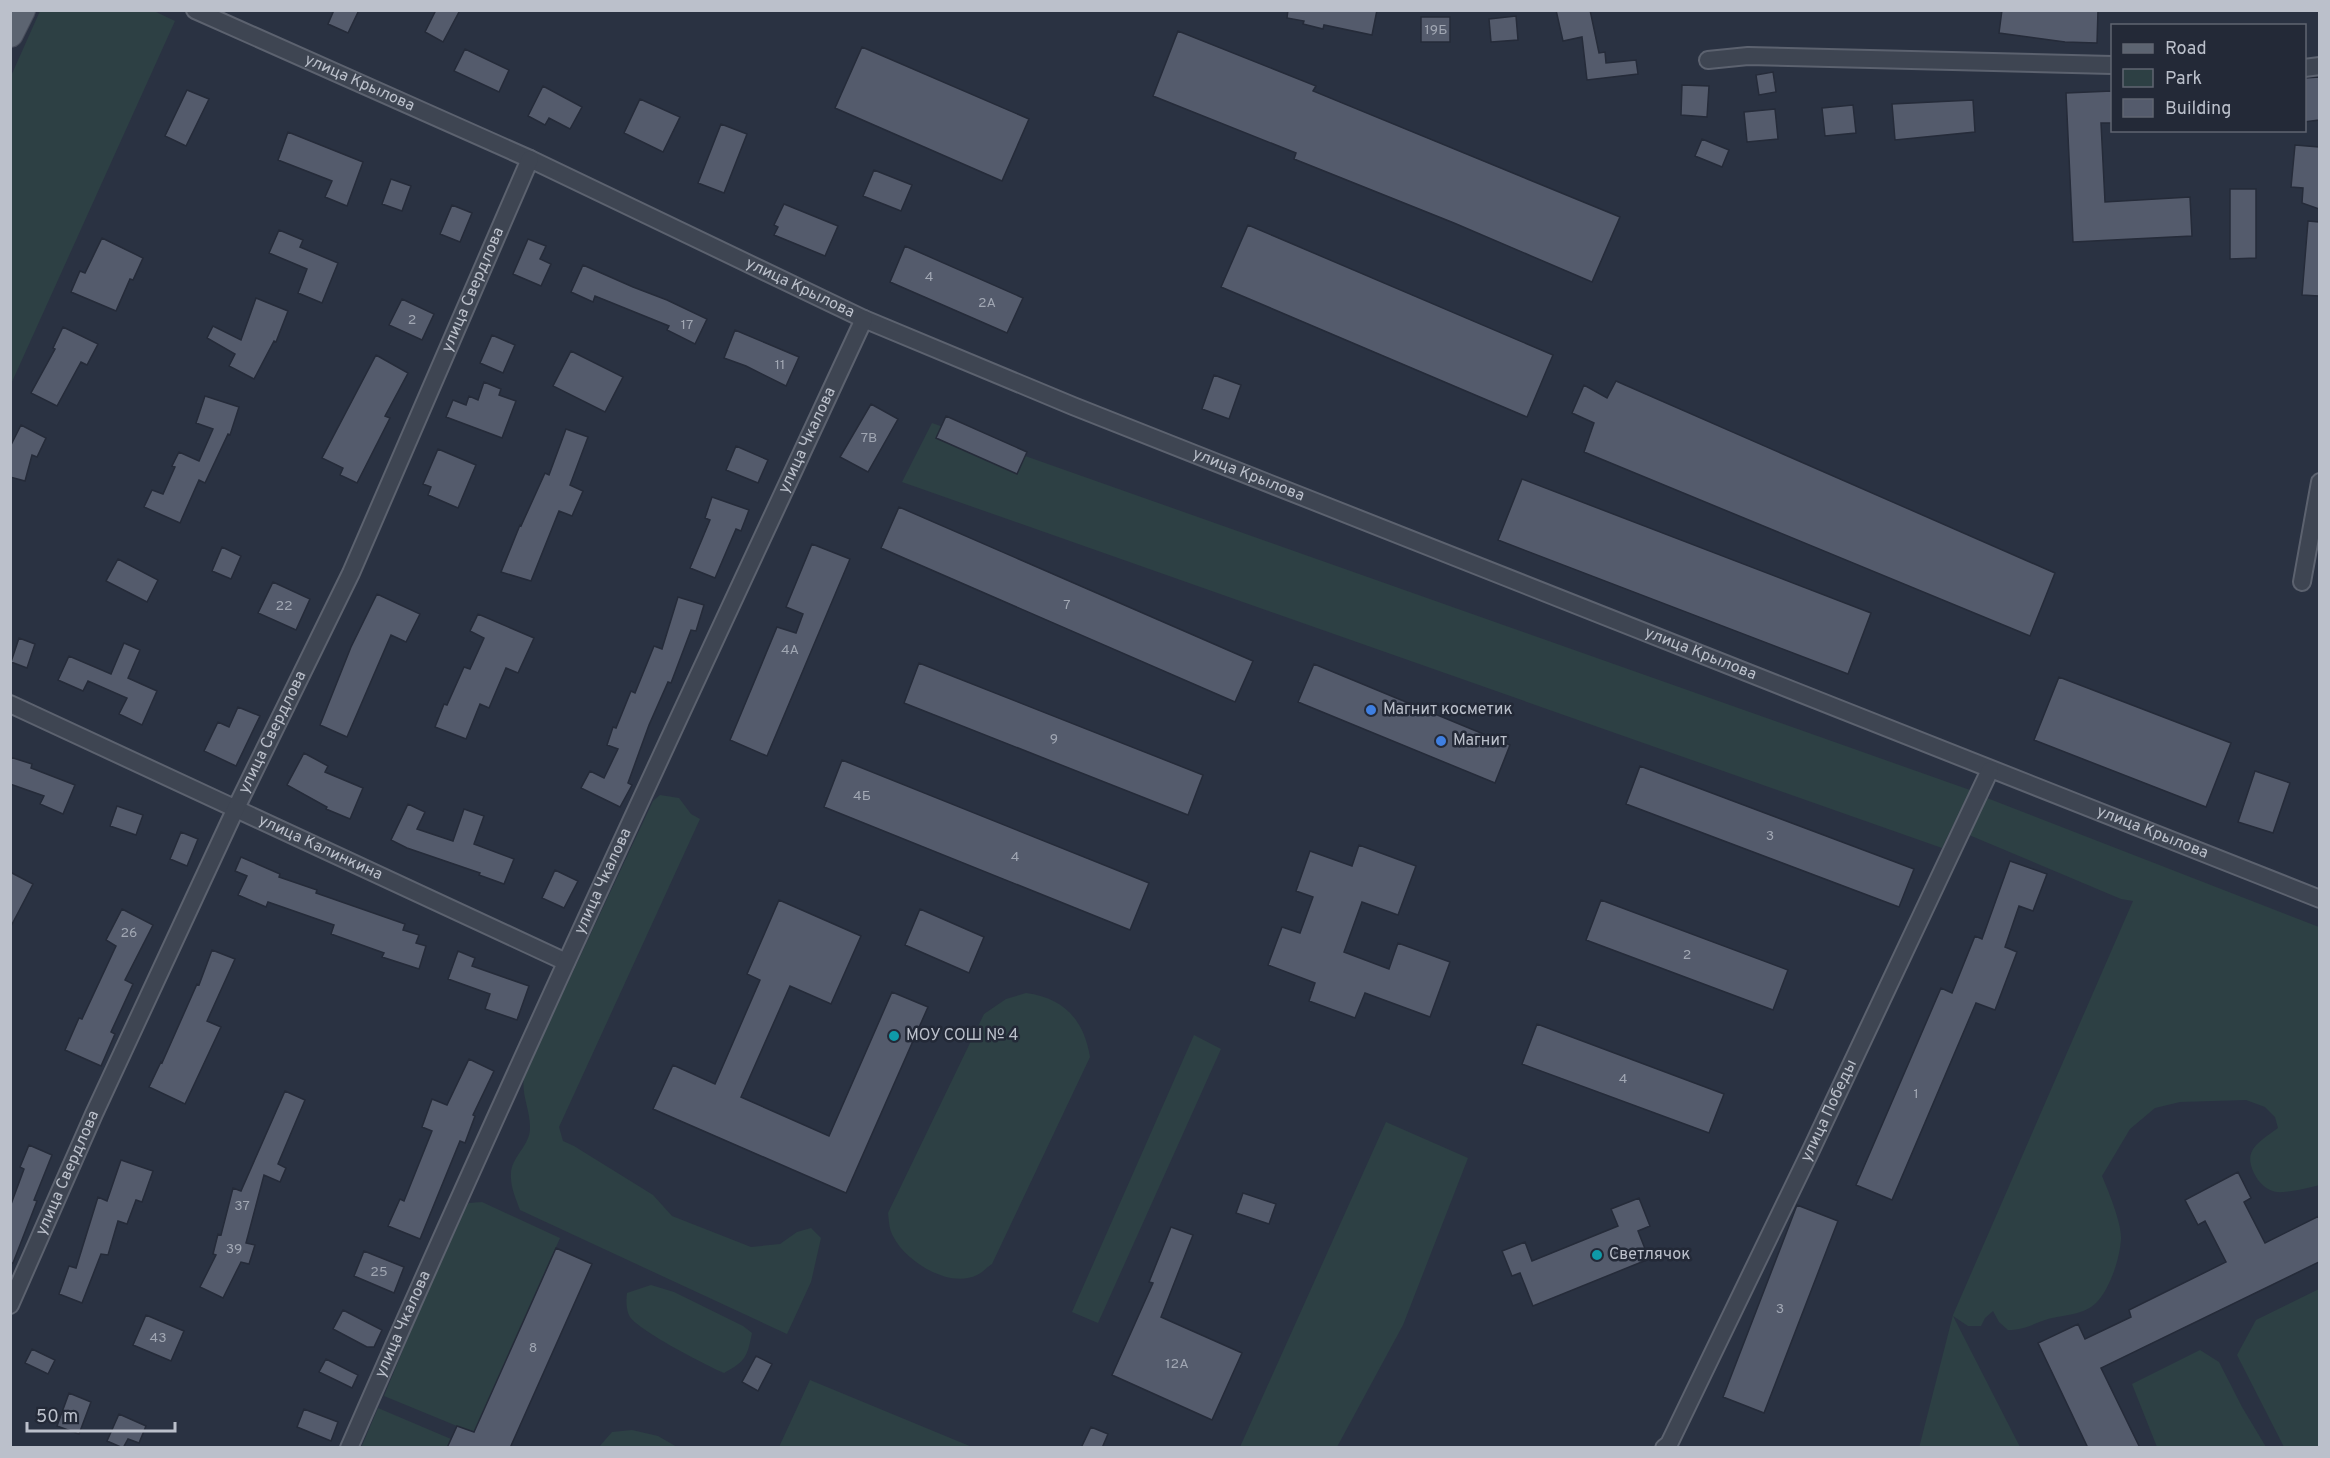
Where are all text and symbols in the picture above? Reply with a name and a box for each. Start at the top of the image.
house number: 19Б [1425,22,1447,39]
legend [2111,24,2306,132]
text: Road [2165,38,2207,61]
street label: улица Крылова [301,50,418,116]
text: Park [2165,68,2202,91]
text: Building [2165,98,2231,121]
street label: улица Свердлова [438,224,509,356]
street label: улица Крылова [742,254,858,323]
house number: 4 [925,269,933,286]
house number: 2А [978,295,996,312]
house number: 2 [408,312,416,329]
house number: 17 [681,317,693,334]
house number: 11 [775,357,785,374]
street label: улица Чкалова [774,384,841,497]
house number: 7В [861,430,877,447]
street label: улица Крылова [1190,444,1307,506]
house number: 7 [1063,597,1071,614]
house number: 22 [275,598,293,615]
street label: улица Крылова [1642,623,1759,685]
house number: 4А [781,642,799,659]
street label: улица Свердлова [234,668,311,797]
place label: Магнит косметик [1383,700,1513,720]
marker: Магнит косметик [1364,703,1378,717]
house number: 9 [1050,731,1058,748]
place label: Магнит [1453,731,1507,751]
marker: Магнит [1434,734,1448,748]
house number: 4Б [853,788,871,805]
street label: улица Крылова [2094,802,2211,864]
street label: улица Калинкина [255,811,385,885]
street label: улица Чкалова [570,825,636,938]
house number: 3 [1766,828,1774,845]
house number: 4 [1011,849,1019,866]
house number: 26 [121,925,137,942]
house number: 2 [1683,947,1691,964]
place label: МОУ СОШ № 4 [906,1026,1018,1046]
marker: МОУ СОШ № 4 [887,1029,901,1043]
street label: улица Победы [1797,1057,1862,1165]
house number: 4 [1619,1071,1627,1088]
house number: 1 [1913,1086,1919,1103]
street label: улица Свердлова [32,1108,104,1239]
house number: 37 [234,1198,250,1215]
house number: 39 [226,1241,242,1258]
place label: Светлячок [1609,1245,1690,1265]
marker: Светлячок [1590,1248,1604,1262]
house number: 25 [370,1264,388,1281]
street label: улица Чкалова [371,1268,436,1381]
house number: 3 [1776,1301,1784,1318]
house number: 43 [149,1330,167,1347]
house number: 8 [529,1340,537,1357]
house number: 12А [1165,1356,1189,1373]
scale bar [27,1395,176,1433]
text: 50 m [36,1406,78,1429]

